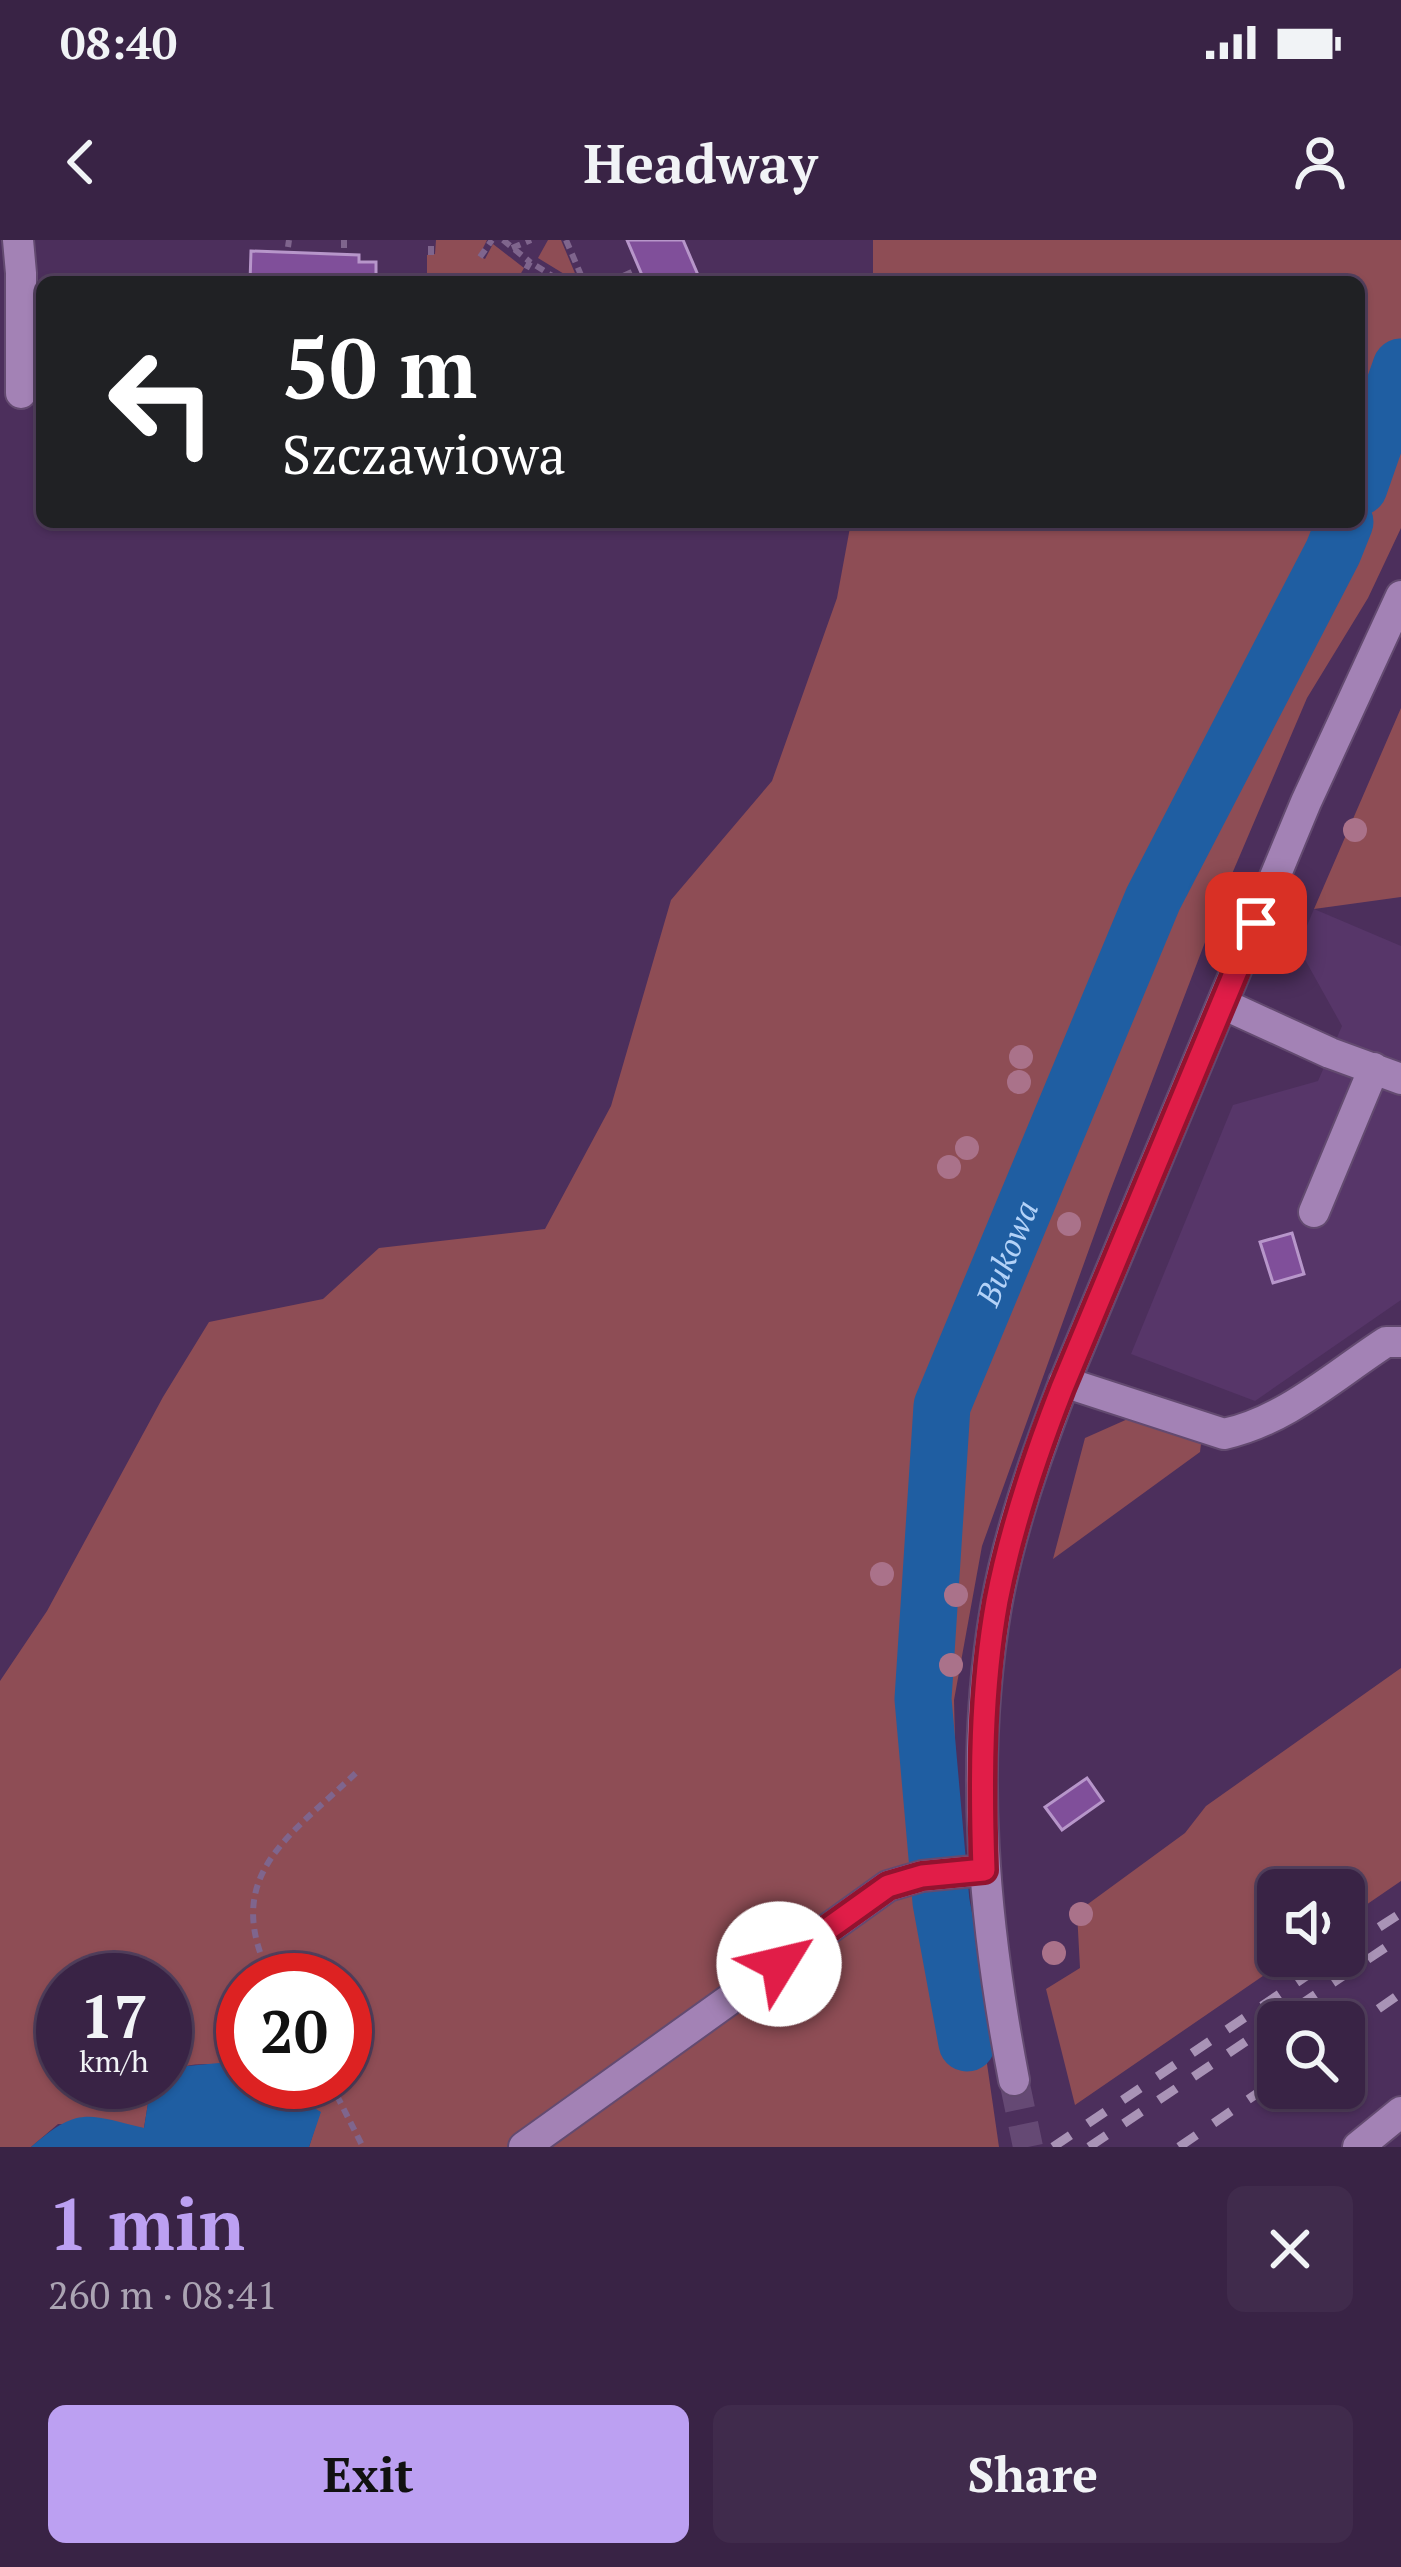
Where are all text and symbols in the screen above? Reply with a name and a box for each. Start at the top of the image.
text: 08:40 [60,12,177,72]
text: Headway [584,127,817,198]
icon: back [48,129,114,195]
icon: person [1287,129,1353,195]
text: 50 m [282,311,477,422]
icon: left [84,324,240,480]
text: Szczawiowa [282,418,566,489]
pin [1205,872,1307,974]
icon: arrive [1223,890,1289,956]
water label: Bukowa [964,1193,1047,1313]
map controls [1257,1869,1365,2109]
button: sound [1257,1869,1365,1977]
position arrow [716,1901,842,2027]
speed limit sign: 20 [216,1953,372,2109]
text: 17 [80,1976,148,2055]
button: search [1257,2001,1365,2109]
text: km/h [79,2041,149,2081]
text: 1 min [48,2175,245,2271]
button: close [1227,2186,1353,2312]
text: 260 m · 08:41 [48,2268,278,2320]
button: Exit [48,2405,689,2543]
button: Share [713,2405,1353,2543]

